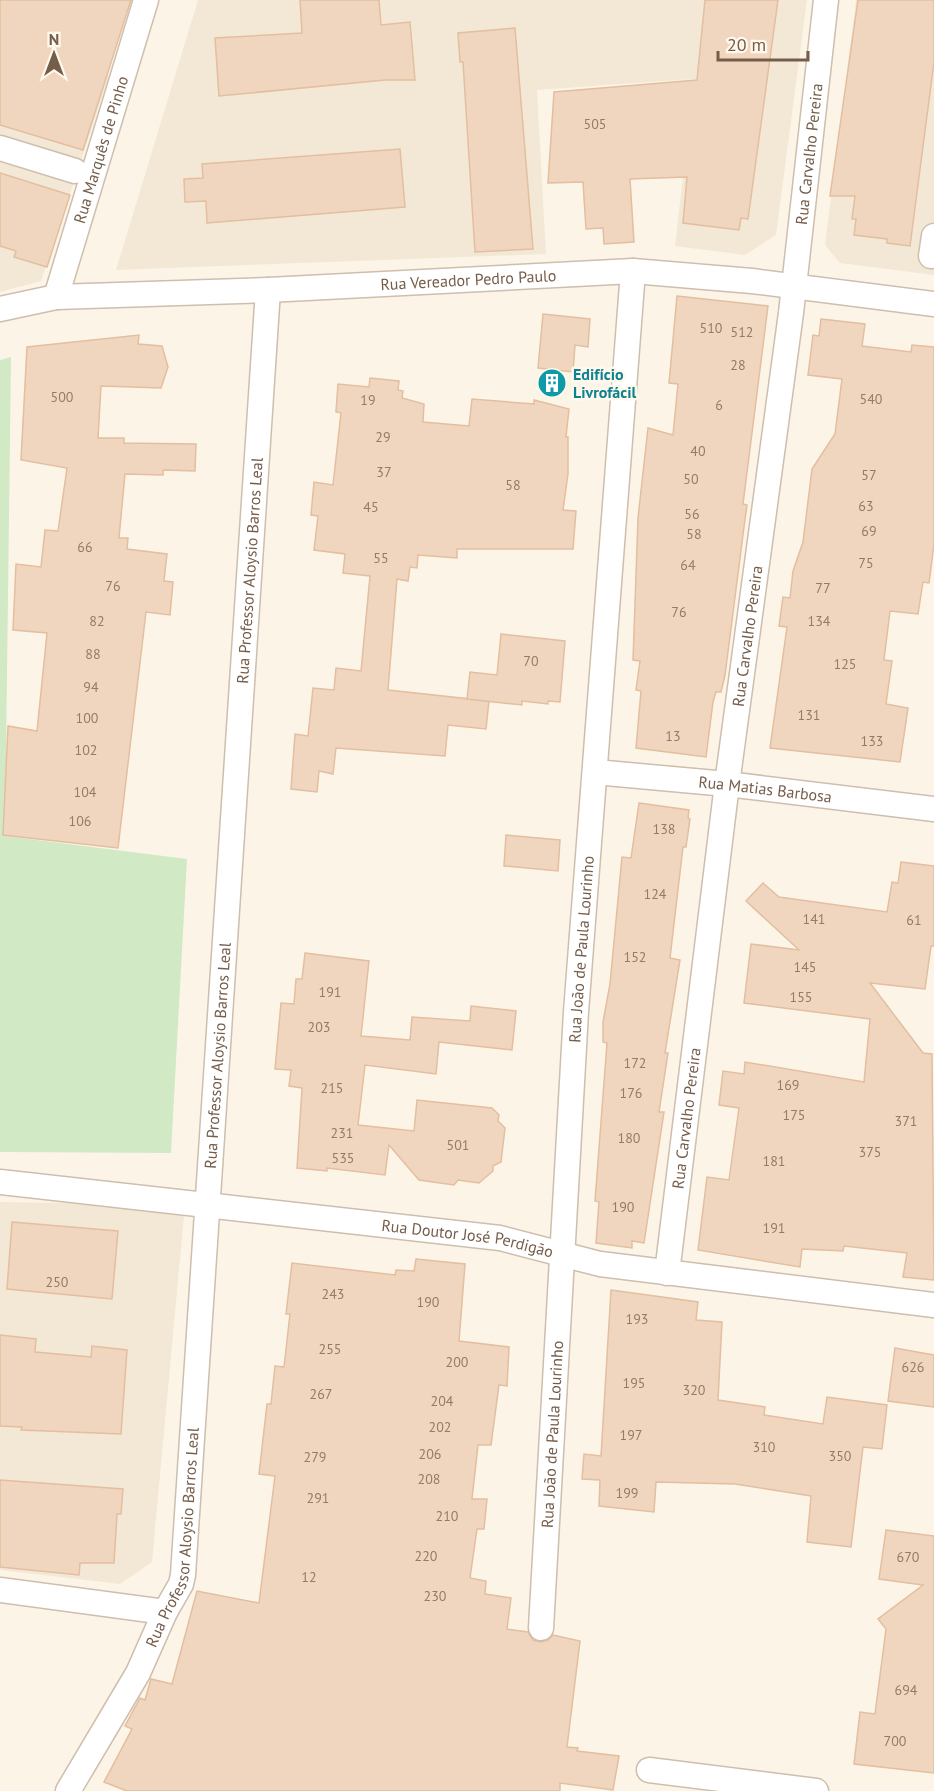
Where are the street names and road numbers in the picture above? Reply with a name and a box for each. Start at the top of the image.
street label: Rua Marquês de Pinho [69,73,132,226]
street label: Rua Carvalho Pereira [791,82,827,226]
street label: Rua Vereador Pedro Paulo [380,265,557,294]
street label: Rua Professor Aloysio Barros Leal [232,457,267,684]
street label: Rua Carvalho Pereira [728,564,767,708]
street label: Rua Matias Barbosa [698,771,833,807]
street label: Rua João de Paula Lourinho [564,855,598,1043]
street label: Rua Professor Aloysio Barros Leal [200,942,235,1169]
street label: Rua Carvalho Pereira [667,1046,705,1190]
street label: Rua Doutor José Perdigão [381,1215,556,1261]
street label: Rua João de Paula Lourinho [537,1340,567,1528]
street label: Rua Professor Aloysio Barros Leal [141,1426,203,1650]

